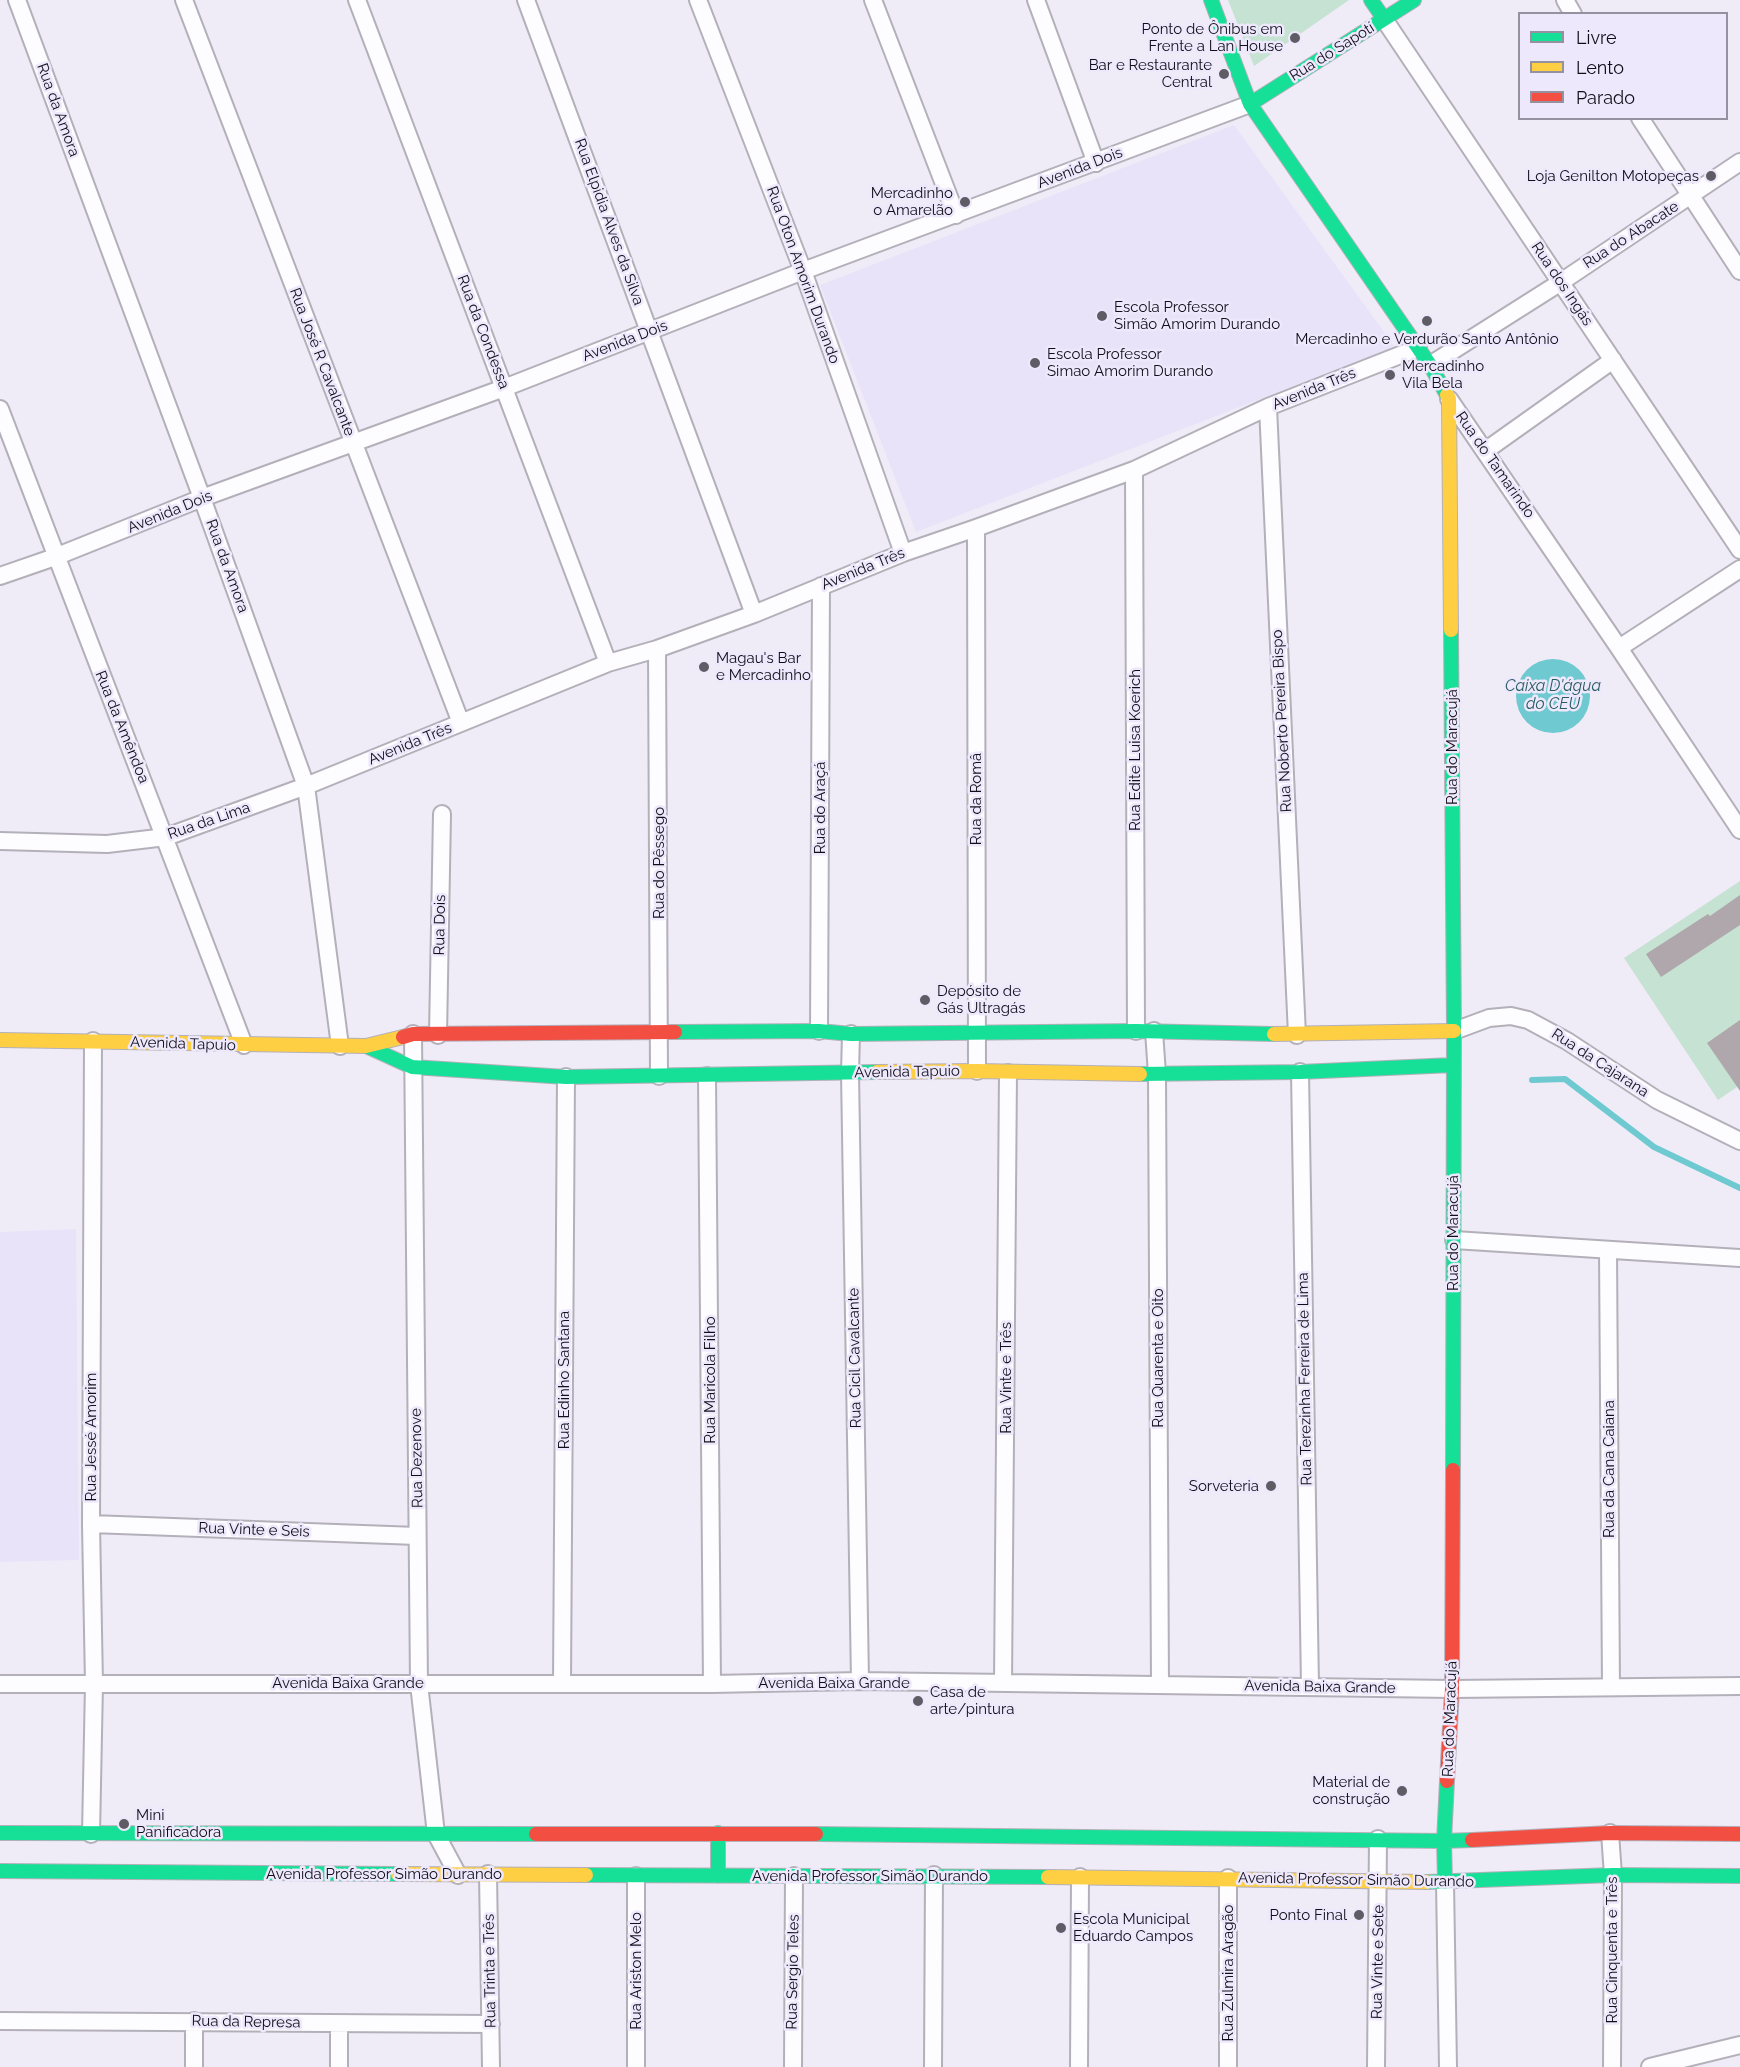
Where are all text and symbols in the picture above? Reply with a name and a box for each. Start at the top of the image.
legend [1518,12,1728,120]
street label: Rua do Sapotí [1286,19,1378,85]
place label: Ponto de Ônibus em Frente a Lan House [1142,20,1283,55]
text: Livre [1576,27,1617,48]
marker: Ponto de Ônibus em Frente a Lan House [1288,31,1302,45]
place label: Bar e Restaurante Central [1089,56,1212,91]
text: Lento [1576,57,1624,78]
street label: Rua da Amora [33,61,83,159]
marker: Bar e Restaurante Central [1217,67,1231,81]
text: Parado [1576,87,1635,108]
street label: Rua Elpidia Alves da Silva [570,136,648,308]
street label: Avenida Dois [1035,144,1125,192]
place label: Loja Genilton Motopeças [1527,167,1699,185]
marker: Loja Genilton Motopeças [1704,169,1718,183]
street label: Rua Oton Amorim Durando [763,184,843,366]
place label: Mercadinho o Amarelão [871,184,953,219]
marker: Mercadinho o Amarelão [958,195,972,209]
street label: Rua do Abacate [1580,197,1682,273]
street label: Rua dos Ingás [1527,239,1597,329]
street label: Rua da Condessa [453,272,513,392]
street label: Rua José R Cavalcante [285,285,359,439]
place label: Escola Professor Simão Amorim Durando [1114,298,1280,333]
marker: Escola Professor Simão Amorim Durando [1095,309,1109,323]
marker: Mercadinho e Verdurão Santo Antônio [1420,314,1434,328]
street label: Avenida Dois [580,317,670,365]
place label: Mercadinho e Verdurão Santo Antônio [1295,330,1559,348]
place label: Escola Professor Simao Amorim Durando [1047,345,1213,380]
marker: Escola Professor Simao Amorim Durando [1028,356,1042,370]
place label: Mercadinho Vila Bela [1402,357,1484,392]
street label: Avenida Três [1270,364,1358,414]
marker: Mercadinho Vila Bela [1383,368,1397,382]
street label: Rua do Tamarindo [1452,408,1538,522]
street label: Avenida Dois [125,487,215,537]
street label: Rua da Amora [202,517,252,615]
street label: Avenida Três [819,544,907,594]
street label: Rua Noberto Pereira Bispo [1268,629,1296,813]
place label: Magau's Bar e Mercadinho [716,649,811,684]
marker: Magau's Bar e Mercadinho [697,660,711,674]
street label: Rua da Amêndoa [91,668,153,786]
street label: Rua Edite Luisa Koerich [1126,669,1144,831]
water label: Caixa D'água do CEU [1505,676,1601,714]
street label: Rua do Maracujá [1443,689,1461,805]
street label: Avenida Três [366,719,454,769]
street label: Rua da Româ [967,753,985,845]
street label: Rua do Araçá [811,762,829,854]
street label: Rua da Lima [165,799,253,843]
street label: Rua do Pêssego [650,807,668,919]
street label: Rua Dois [430,894,450,956]
place label: Depósito de Gás Ultragás [937,982,1025,1017]
marker: Depósito de Gás Ultragás [918,993,932,1007]
street label: Rua da Cajarana [1548,1025,1652,1101]
street label: Avenida Tapuio [130,1033,236,1055]
street label: Avenida Tapuio [854,1062,960,1082]
street label: Rua do Maracujá [1444,1175,1462,1291]
street label: Rua Terezinha Ferreira de Lima [1294,1272,1316,1486]
street label: Rua Cicil Cavalcante [845,1288,865,1428]
street label: Rua Quarenta e Oito [1149,1288,1167,1428]
street label: Rua Edinho Santana [555,1311,573,1449]
street label: Rua Maricola Filho [701,1316,719,1444]
street label: Rua Vinte e Três [997,1322,1015,1434]
street label: Rua Jessé Amorim [82,1373,100,1501]
street label: Rua da Cana Caiana [1600,1400,1618,1538]
street label: Rua Dezenove [407,1408,427,1508]
place label: Sorveteria [1189,1477,1259,1495]
marker: Sorveteria [1264,1479,1278,1493]
street label: Rua Vinte e Seis [198,1519,310,1541]
street label: Rua do Maracujá [1439,1661,1461,1777]
street label: Avenida Baixa Grande [272,1674,424,1692]
street label: Avenida Baixa Grande [758,1674,910,1692]
street label: Avenida Baixa Grande [1244,1677,1396,1697]
place label: Casa de arte/pintura [930,1683,1014,1718]
marker: Casa de arte/pintura [911,1694,925,1708]
place label: Material de construção [1312,1773,1390,1808]
marker: Material de construção [1395,1784,1409,1798]
place label: Mini Panificadora [136,1806,221,1841]
marker: Mini Panificadora [117,1817,131,1831]
street label: Avenida Professor Simão Durando [266,1865,502,1883]
street label: Avenida Professor Simão Durando [752,1867,988,1885]
street label: Avenida Professor Simão Durando [1238,1869,1474,1891]
street label: Rua Cinquenta e Três [1603,1876,1621,2024]
street label: Rua Zulmira Aragão [1219,1904,1237,2042]
street label: Rua Vinte e Sete [1368,1905,1388,2019]
place label: Ponto Final [1269,1906,1347,1924]
marker: Ponto Final [1352,1908,1366,1922]
place label: Escola Municipal Eduardo Campos [1073,1910,1193,1945]
street label: Rua Ariston Melo [627,1912,645,2030]
street label: Rua Trinta e Três [480,1914,500,2028]
street label: Rua Sergio Teles [783,1914,803,2030]
marker: Escola Municipal Eduardo Campos [1054,1921,1068,1935]
street label: Rua da Represa [191,2012,301,2032]

